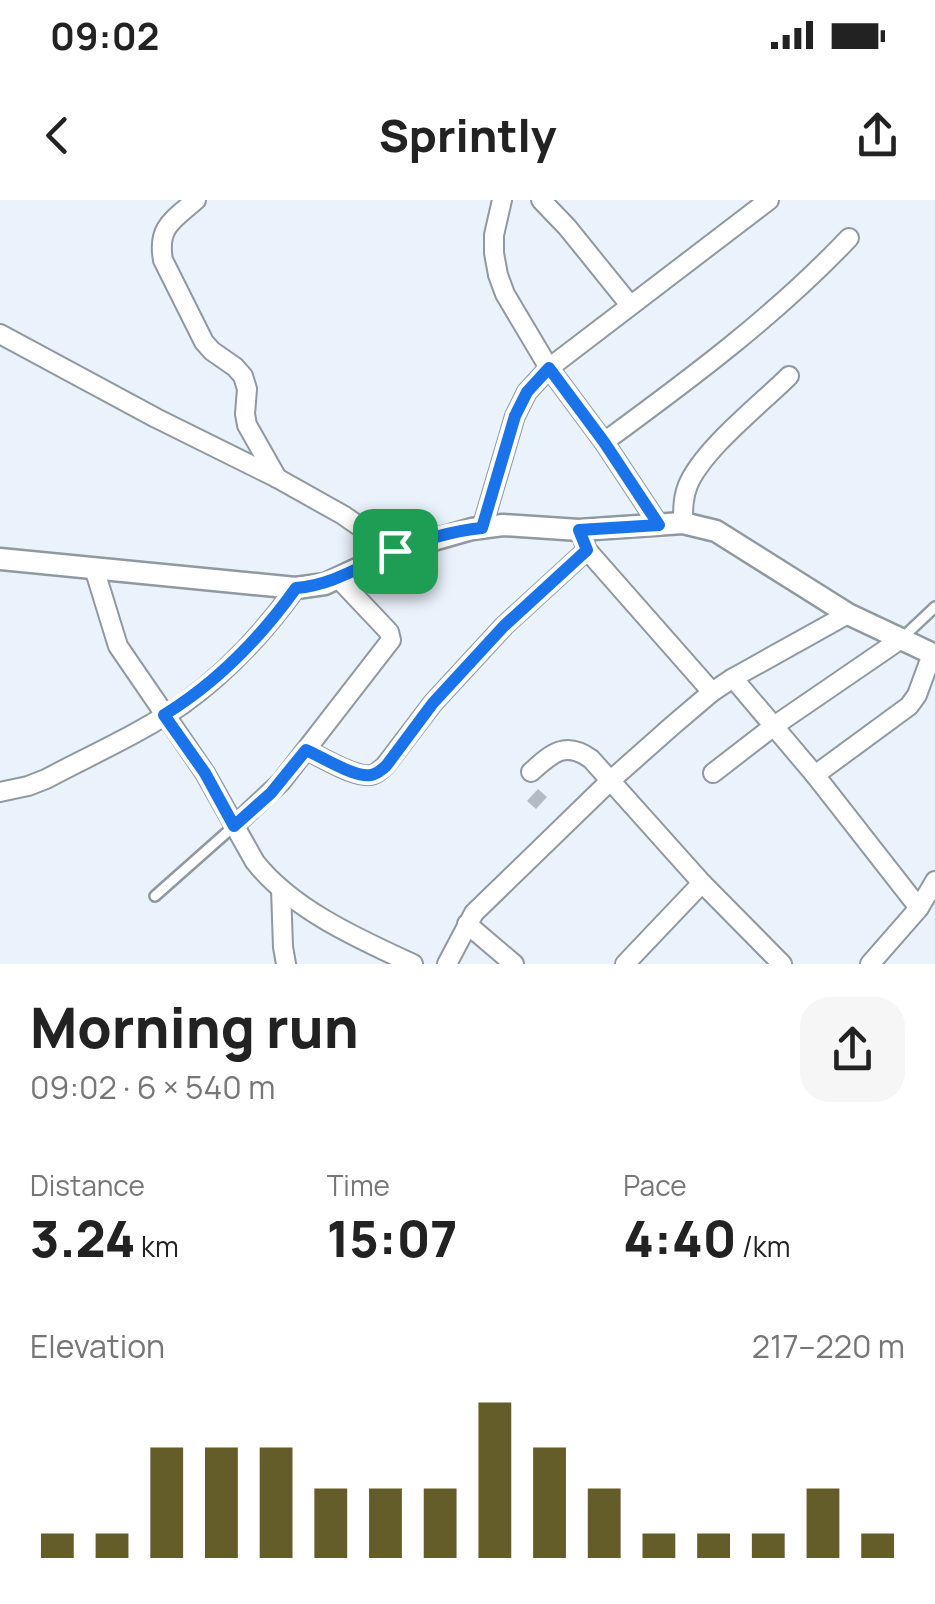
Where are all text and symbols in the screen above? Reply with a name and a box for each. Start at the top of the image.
text: 09:02 [50,9,159,61]
text: Sprintly [379,104,556,166]
icon: back [30,108,85,163]
icon: share [850,108,905,163]
pin [353,509,438,594]
icon: arrive [368,524,423,579]
text: Morning run [30,989,359,1065]
button: share [800,997,905,1102]
text: 09:02 · 6 × 540 m [30,1065,275,1109]
text: Distance [30,1166,145,1204]
text: Time [327,1166,390,1204]
text: Pace [623,1166,687,1204]
text: 3.24 [30,1204,136,1272]
text: 15:07 [327,1204,458,1272]
text: 4:40 [623,1204,736,1272]
text: km [136,1227,179,1265]
text: /km [736,1227,790,1265]
text: Elevation [30,1324,165,1368]
text: 217–220 m [752,1324,905,1368]

